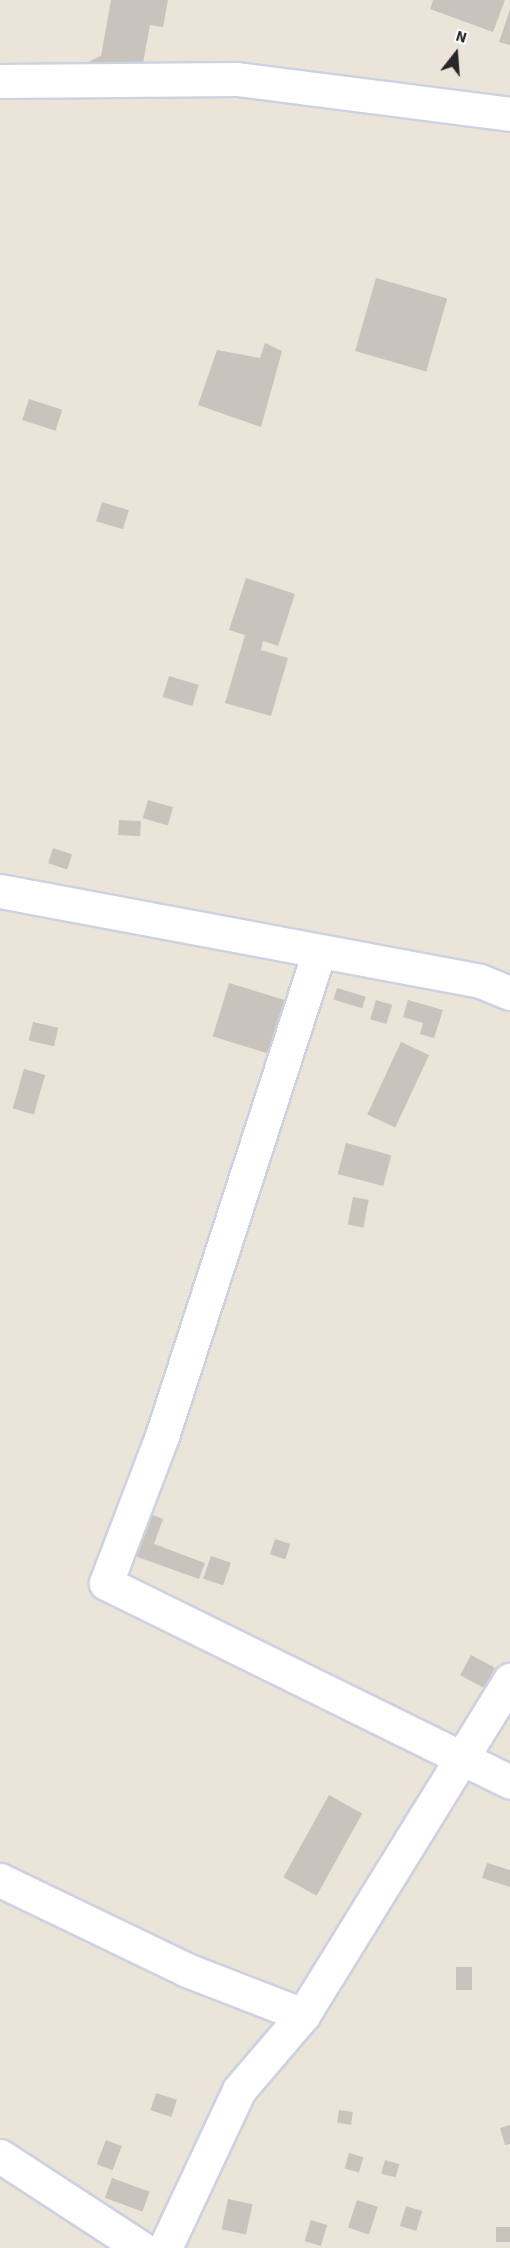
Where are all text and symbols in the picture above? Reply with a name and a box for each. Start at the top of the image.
north arrow [426,24,486,84]
text: N [453,25,470,49]

